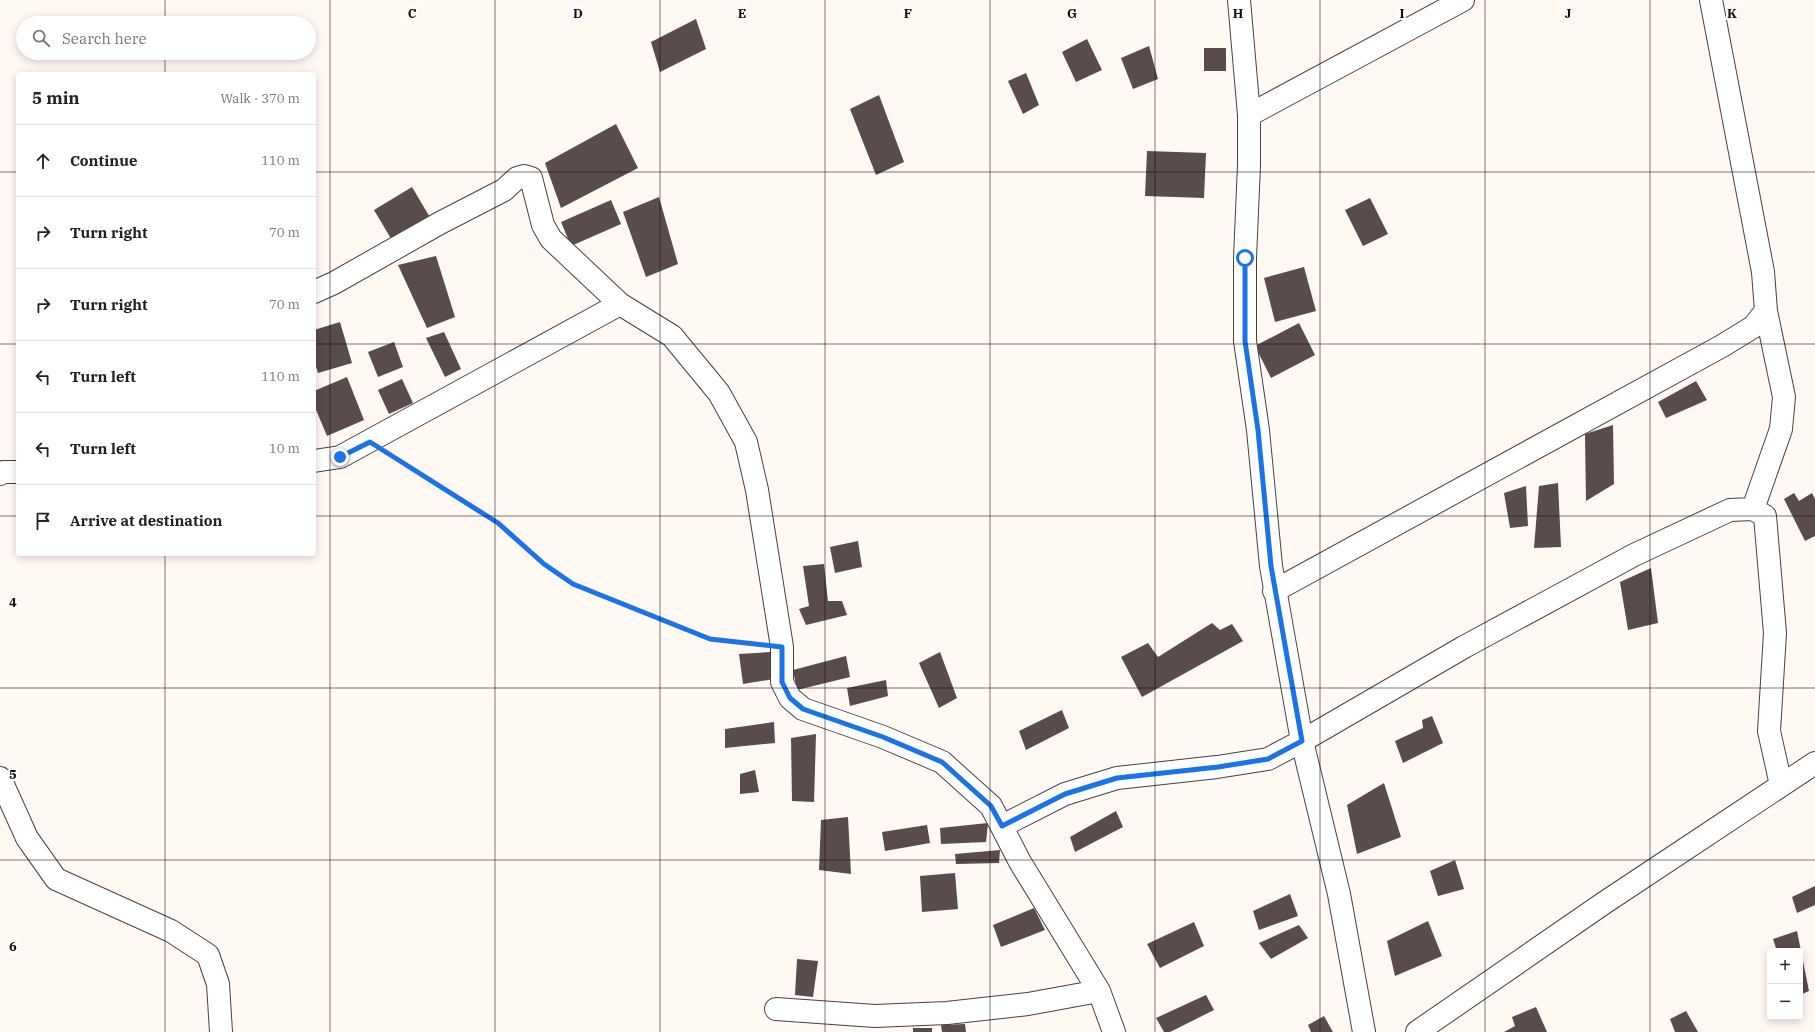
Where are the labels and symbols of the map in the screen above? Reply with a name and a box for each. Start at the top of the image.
text: C [408,5,417,22]
text: D [573,5,583,22]
text: E [738,5,746,22]
text: F [904,5,912,22]
text: G [1067,5,1077,22]
text: H [1233,5,1244,22]
text: I [1400,5,1405,22]
text: J [1565,5,1572,22]
text: K [1727,5,1737,22]
route start [1236,249,1254,267]
route end [331,448,349,466]
text: 4 [9,594,17,611]
text: 5 [9,766,17,783]
text: 6 [9,938,17,955]

